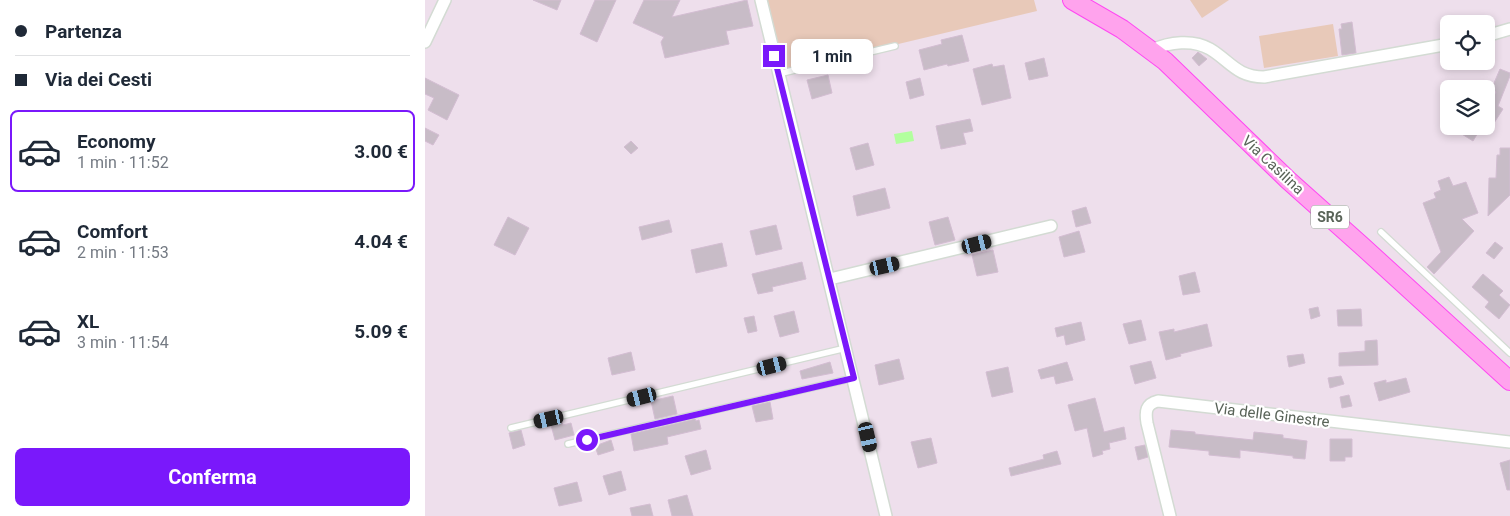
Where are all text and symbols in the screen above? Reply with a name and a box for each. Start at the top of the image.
map controls [1440,15,1495,135]
button: locate [1440,15,1495,70]
text: Partenza [45,20,122,43]
callout: 1 min [791,38,874,74]
route end [763,45,785,67]
text: 1 min [812,47,852,66]
text: Via dei Cesti [45,68,152,91]
button: layers [1440,80,1495,135]
icon: car [17,129,62,174]
text: Economy [77,130,156,153]
street label: Via Casilina [1238,132,1308,198]
text: 3.00 € [354,140,408,163]
text: 1 min · 11:52 [77,153,169,172]
road number: SR6 [1311,206,1349,228]
icon: car [17,219,62,264]
text: Comfort [77,220,148,243]
text: 4.04 € [354,230,408,253]
car [960,233,993,255]
text: 2 min · 11:53 [77,243,169,262]
car [868,255,901,277]
icon: car [17,309,62,354]
text: XL [77,310,99,333]
text: 5.09 € [354,320,408,343]
text: 3 min · 11:54 [77,333,169,352]
car [755,355,788,377]
car [625,386,658,408]
street label: Via delle Ginestre [1213,399,1331,431]
car [532,408,565,430]
car [857,421,878,453]
route start [576,429,598,451]
button: Conferma [15,448,410,506]

